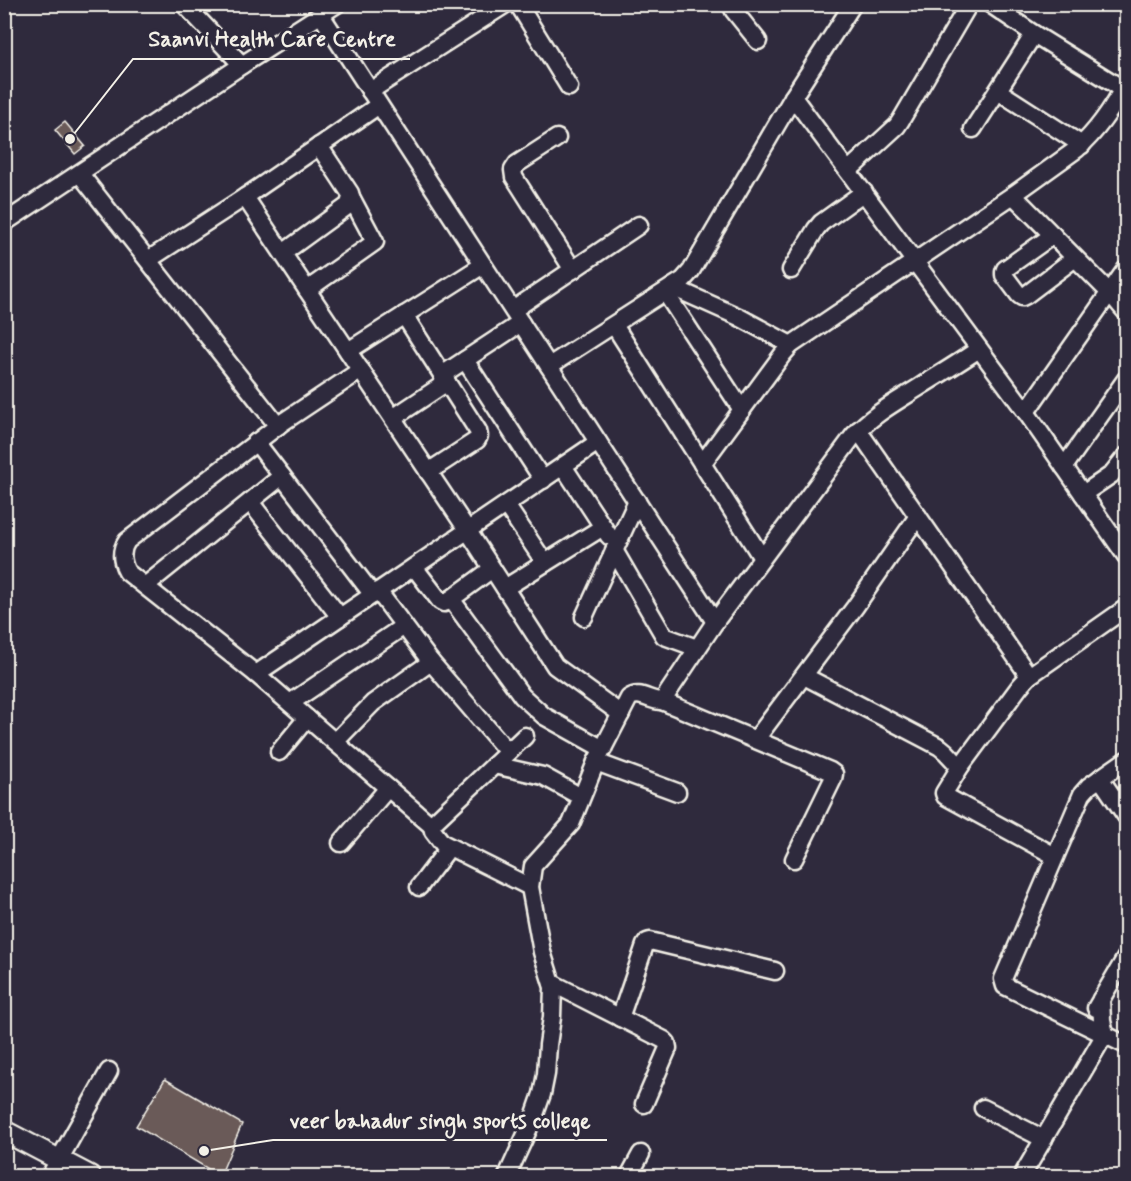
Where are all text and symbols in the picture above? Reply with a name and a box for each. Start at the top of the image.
callout: Saanvi Health Care Centre [133,19,410,59]
text: Saanvi Health Care Centre [148,26,396,54]
callout: veer bahadur singh sports college [273,1100,607,1140]
text: veer bahadur singh sports college [289,1108,591,1139]

